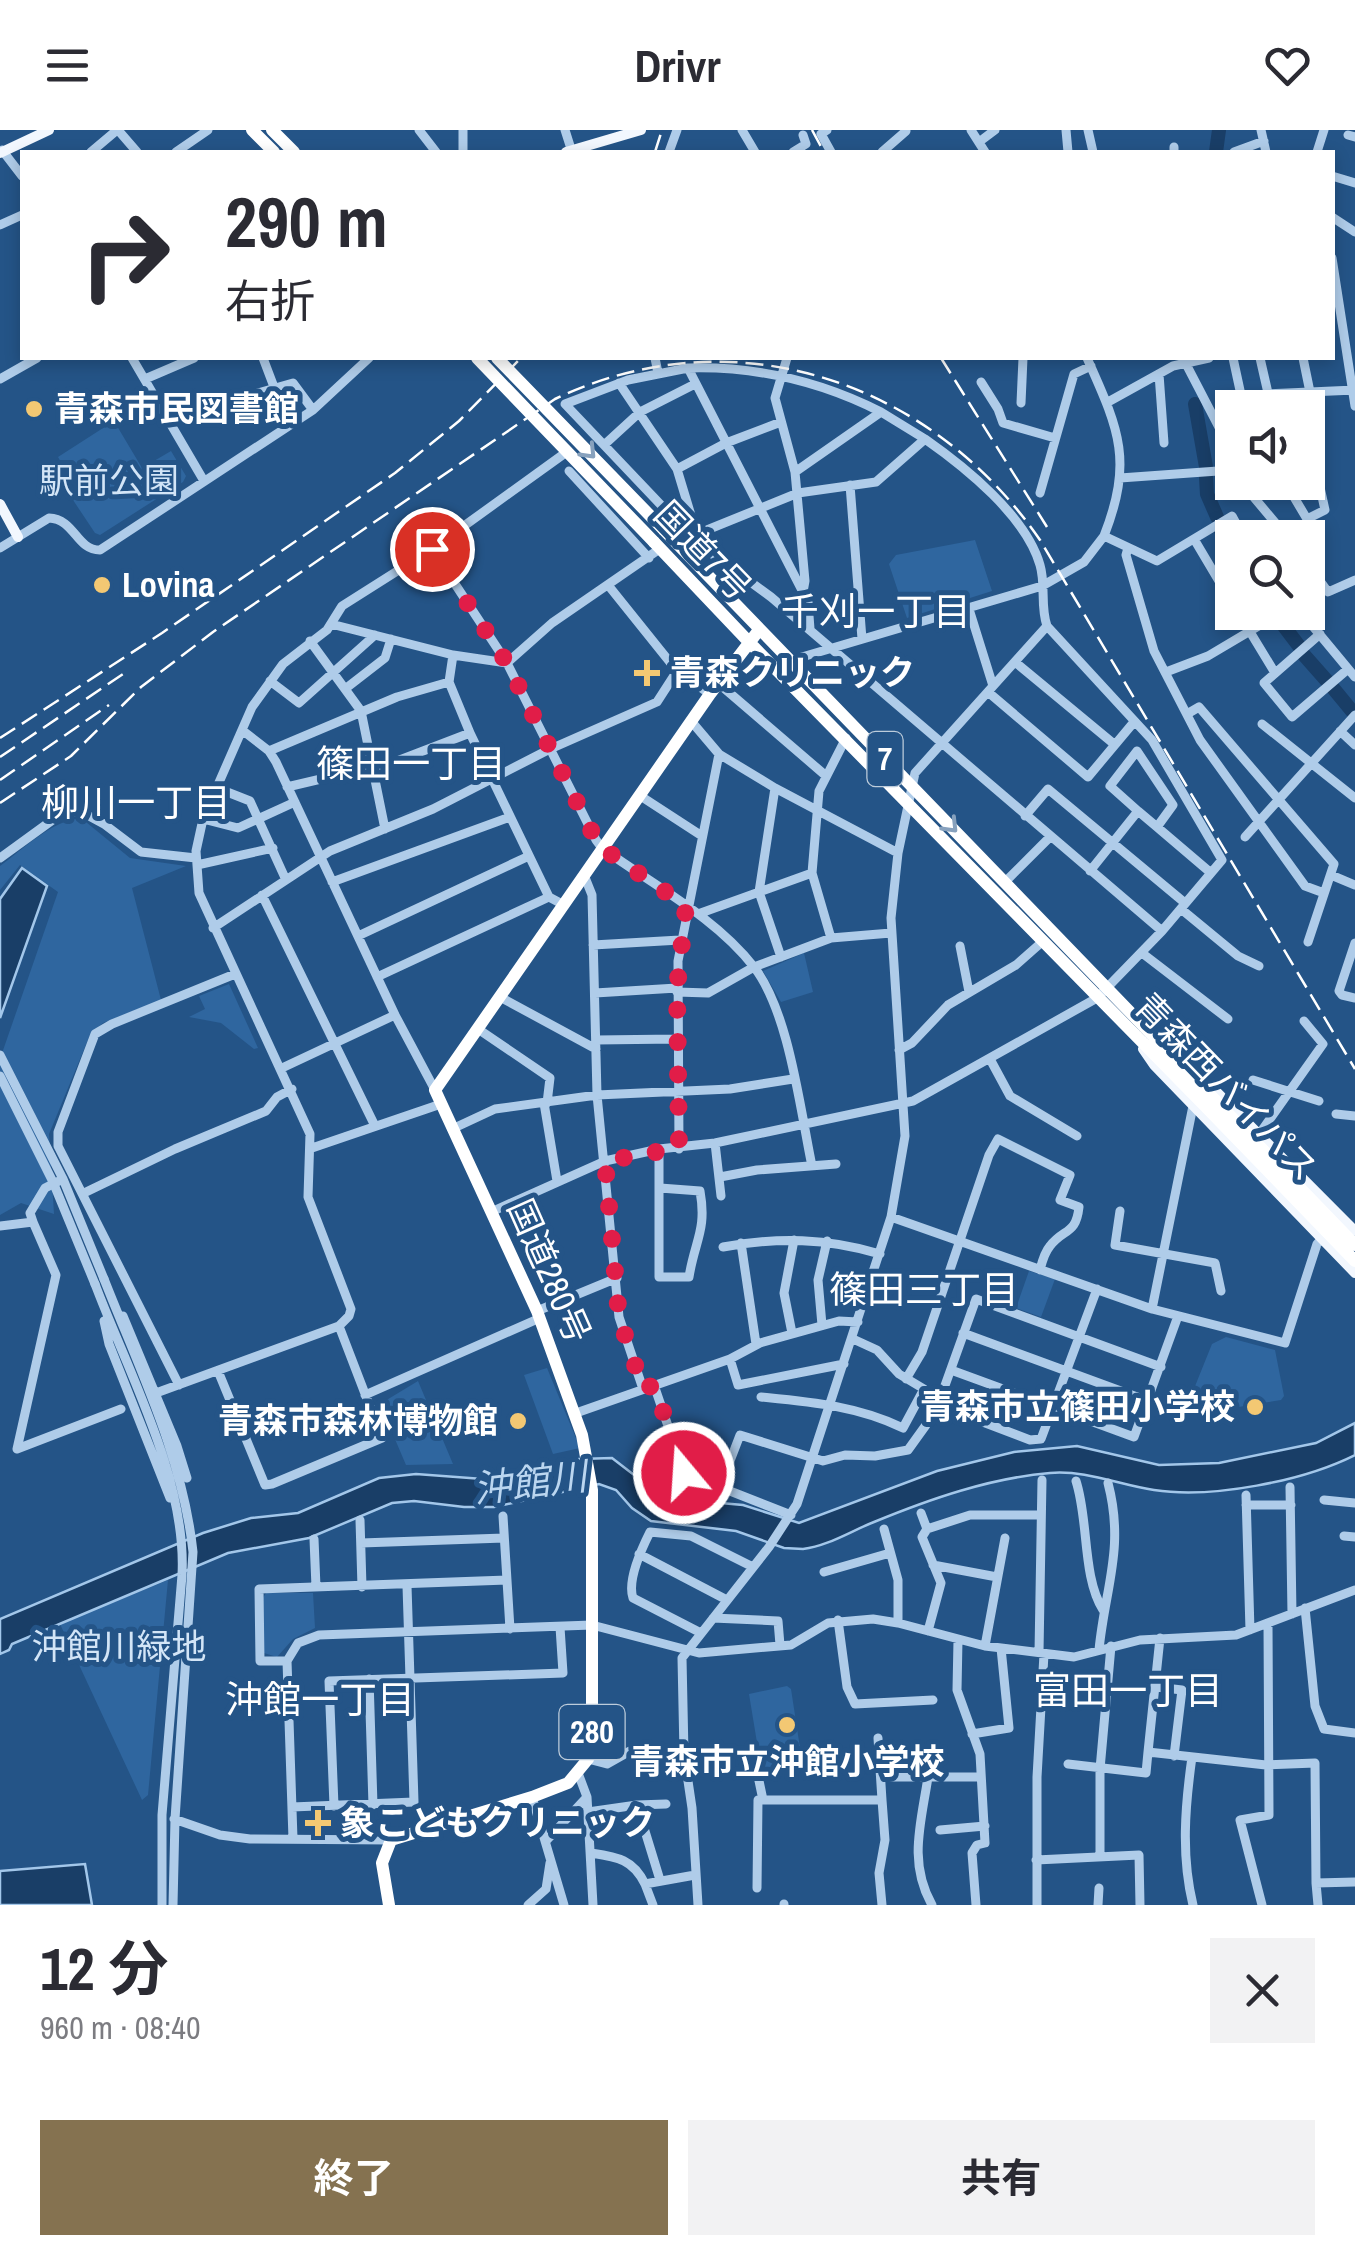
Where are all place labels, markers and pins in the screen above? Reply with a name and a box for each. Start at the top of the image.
place label: 青森市民図書館 [54,385,299,432]
marker: 青森市民図書館 [23,398,45,420]
pin [390,507,475,592]
place label: Lovina [122,561,215,608]
marker: Lovina [91,574,113,596]
place label: 青森クリニック [670,649,915,696]
marker: 青森クリニック [634,660,660,686]
place label: 青森市立篠田小学校 [920,1383,1235,1430]
marker: 青森市立篠田小学校 [1244,1396,1266,1418]
place label: 青森市森林博物館 [218,1397,498,1444]
marker: 青森市森林博物館 [507,1410,529,1432]
marker: 青森市立沖館小学校 [776,1714,798,1736]
place label: 青森市立沖館小学校 [629,1738,945,1785]
place label: 象こどもクリニック [340,1799,655,1846]
marker: 象こどもクリニック [305,1810,331,1836]

